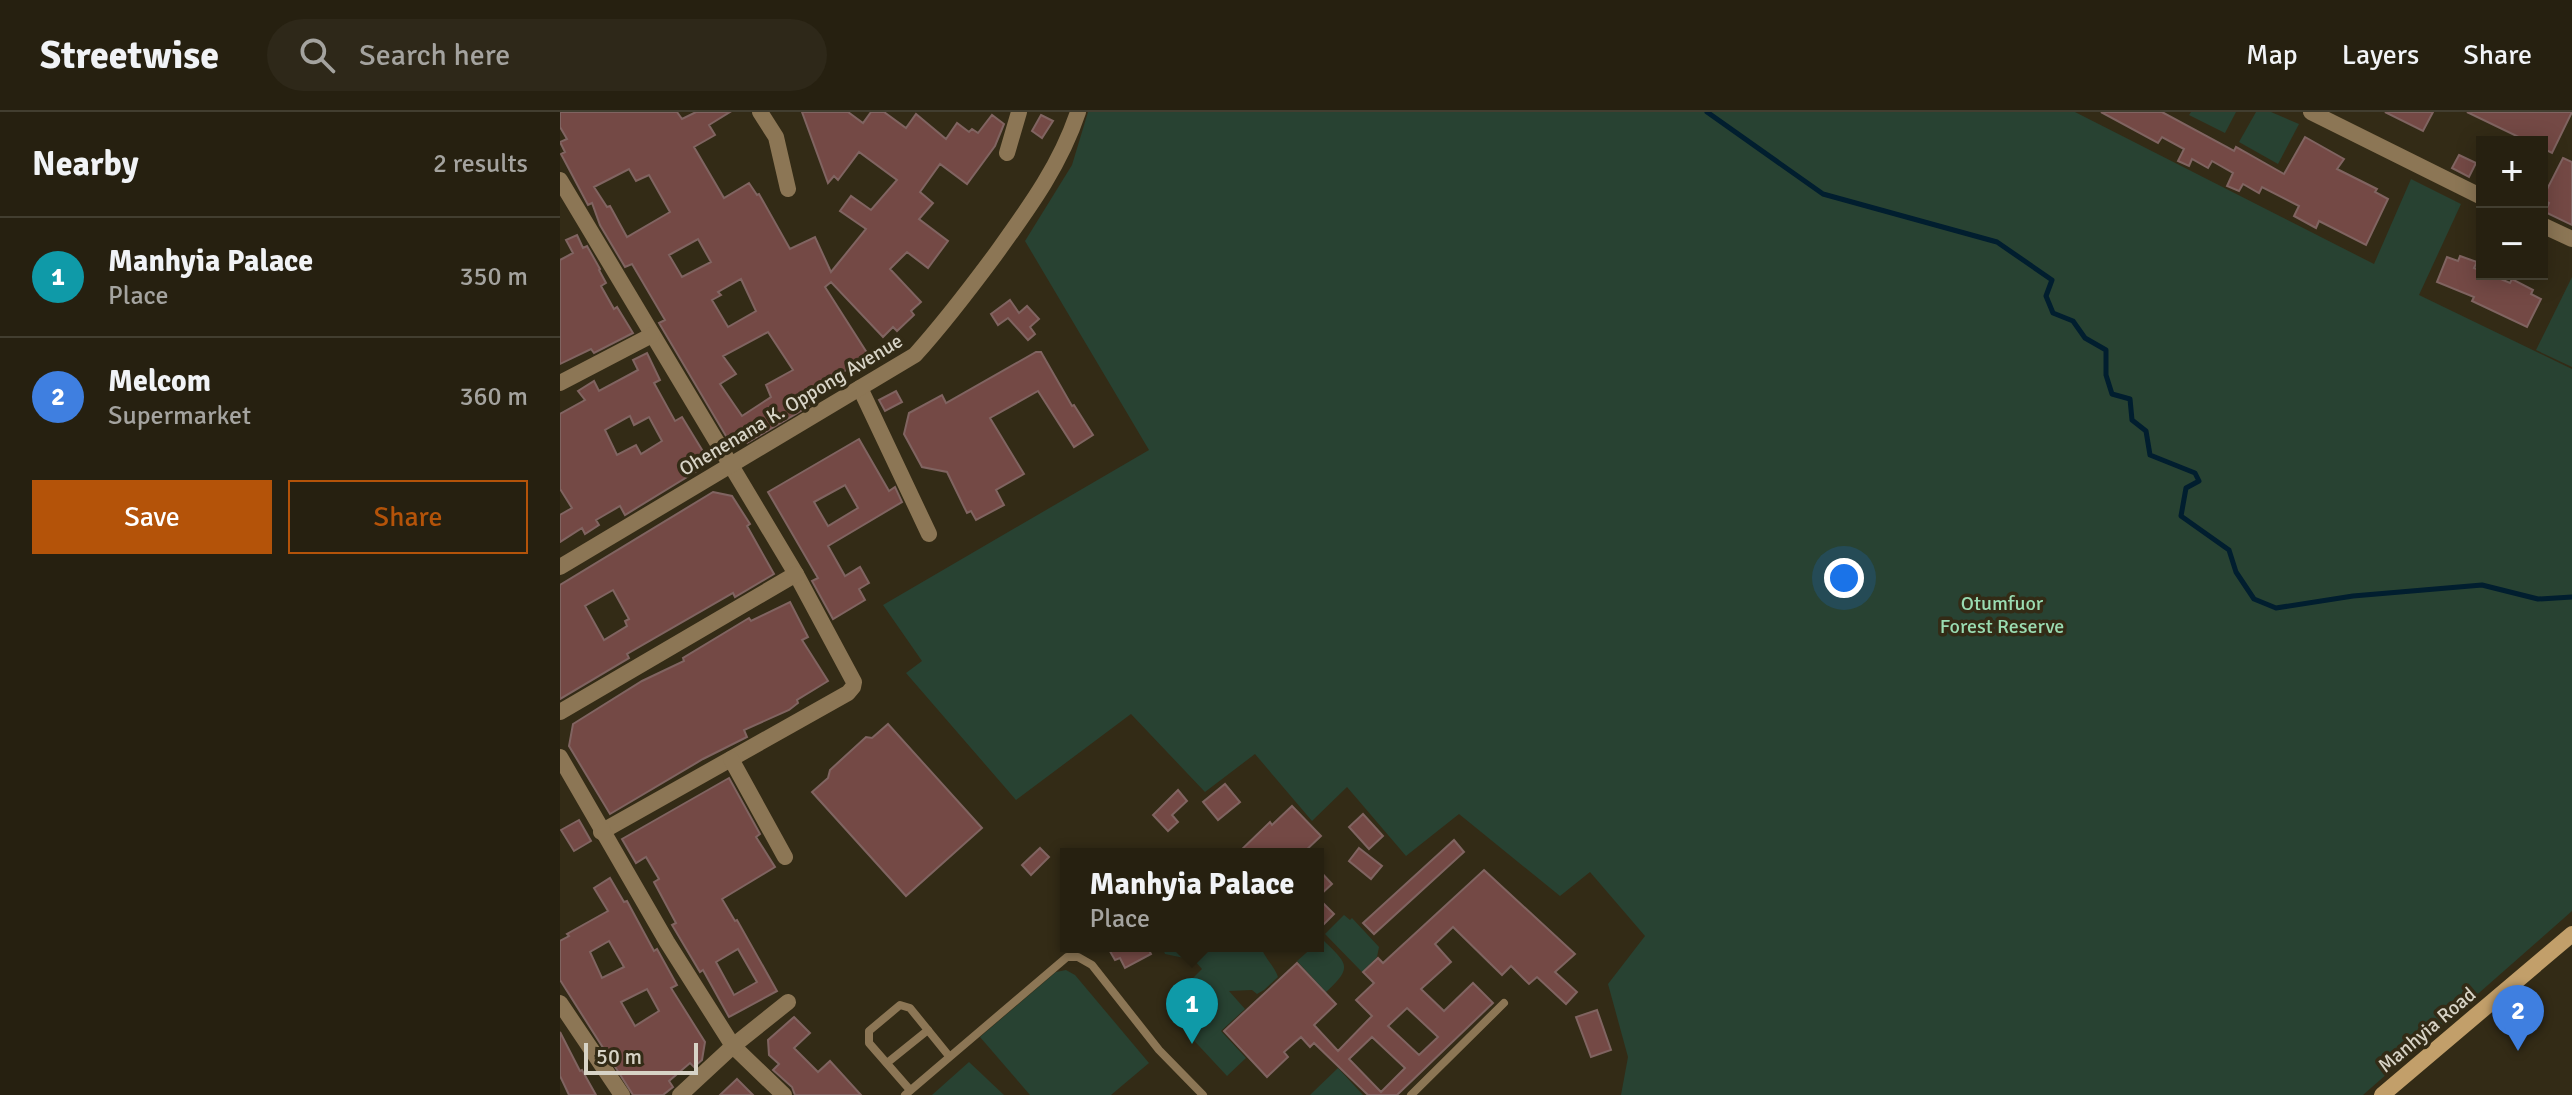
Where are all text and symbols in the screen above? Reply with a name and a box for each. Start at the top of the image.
search box [267,19,827,91]
text: Streetwise [40,32,219,79]
icon: search [295,33,339,77]
text: Search here [359,37,510,74]
text: Map [2246,38,2298,72]
text: Layers [2342,38,2419,72]
text: Share [2463,38,2532,72]
map controls [2476,136,2548,280]
button: + [2476,136,2548,208]
text: Nearby [32,143,139,185]
text: 2 results [433,148,528,180]
button: − [2476,208,2548,280]
text: Manhyia Palace [108,243,313,280]
text: 1 [51,261,65,293]
text: 350 m [459,261,528,293]
text: Place [108,280,169,312]
street label: Ohenenana K. Oppong Avenue [675,328,907,482]
text: Melcom [108,363,211,400]
text: 2 [51,381,65,413]
text: 360 m [459,381,528,413]
text: Supermarket [108,400,251,432]
button: Save [32,480,272,554]
button: Share [288,480,528,554]
your location [1824,558,1864,598]
park label: Otumfuor Forest Reserve [1940,591,2064,639]
popup [1060,848,1324,952]
text: Manhyia Palace [1089,866,1295,903]
text: Place [1089,903,1150,935]
pin: 1 [1166,978,1218,1044]
street label: Manhyia Road [2373,982,2481,1078]
pin: 2 [2492,985,2544,1051]
scale bar [584,1039,698,1075]
text: 50 m [596,1043,642,1070]

